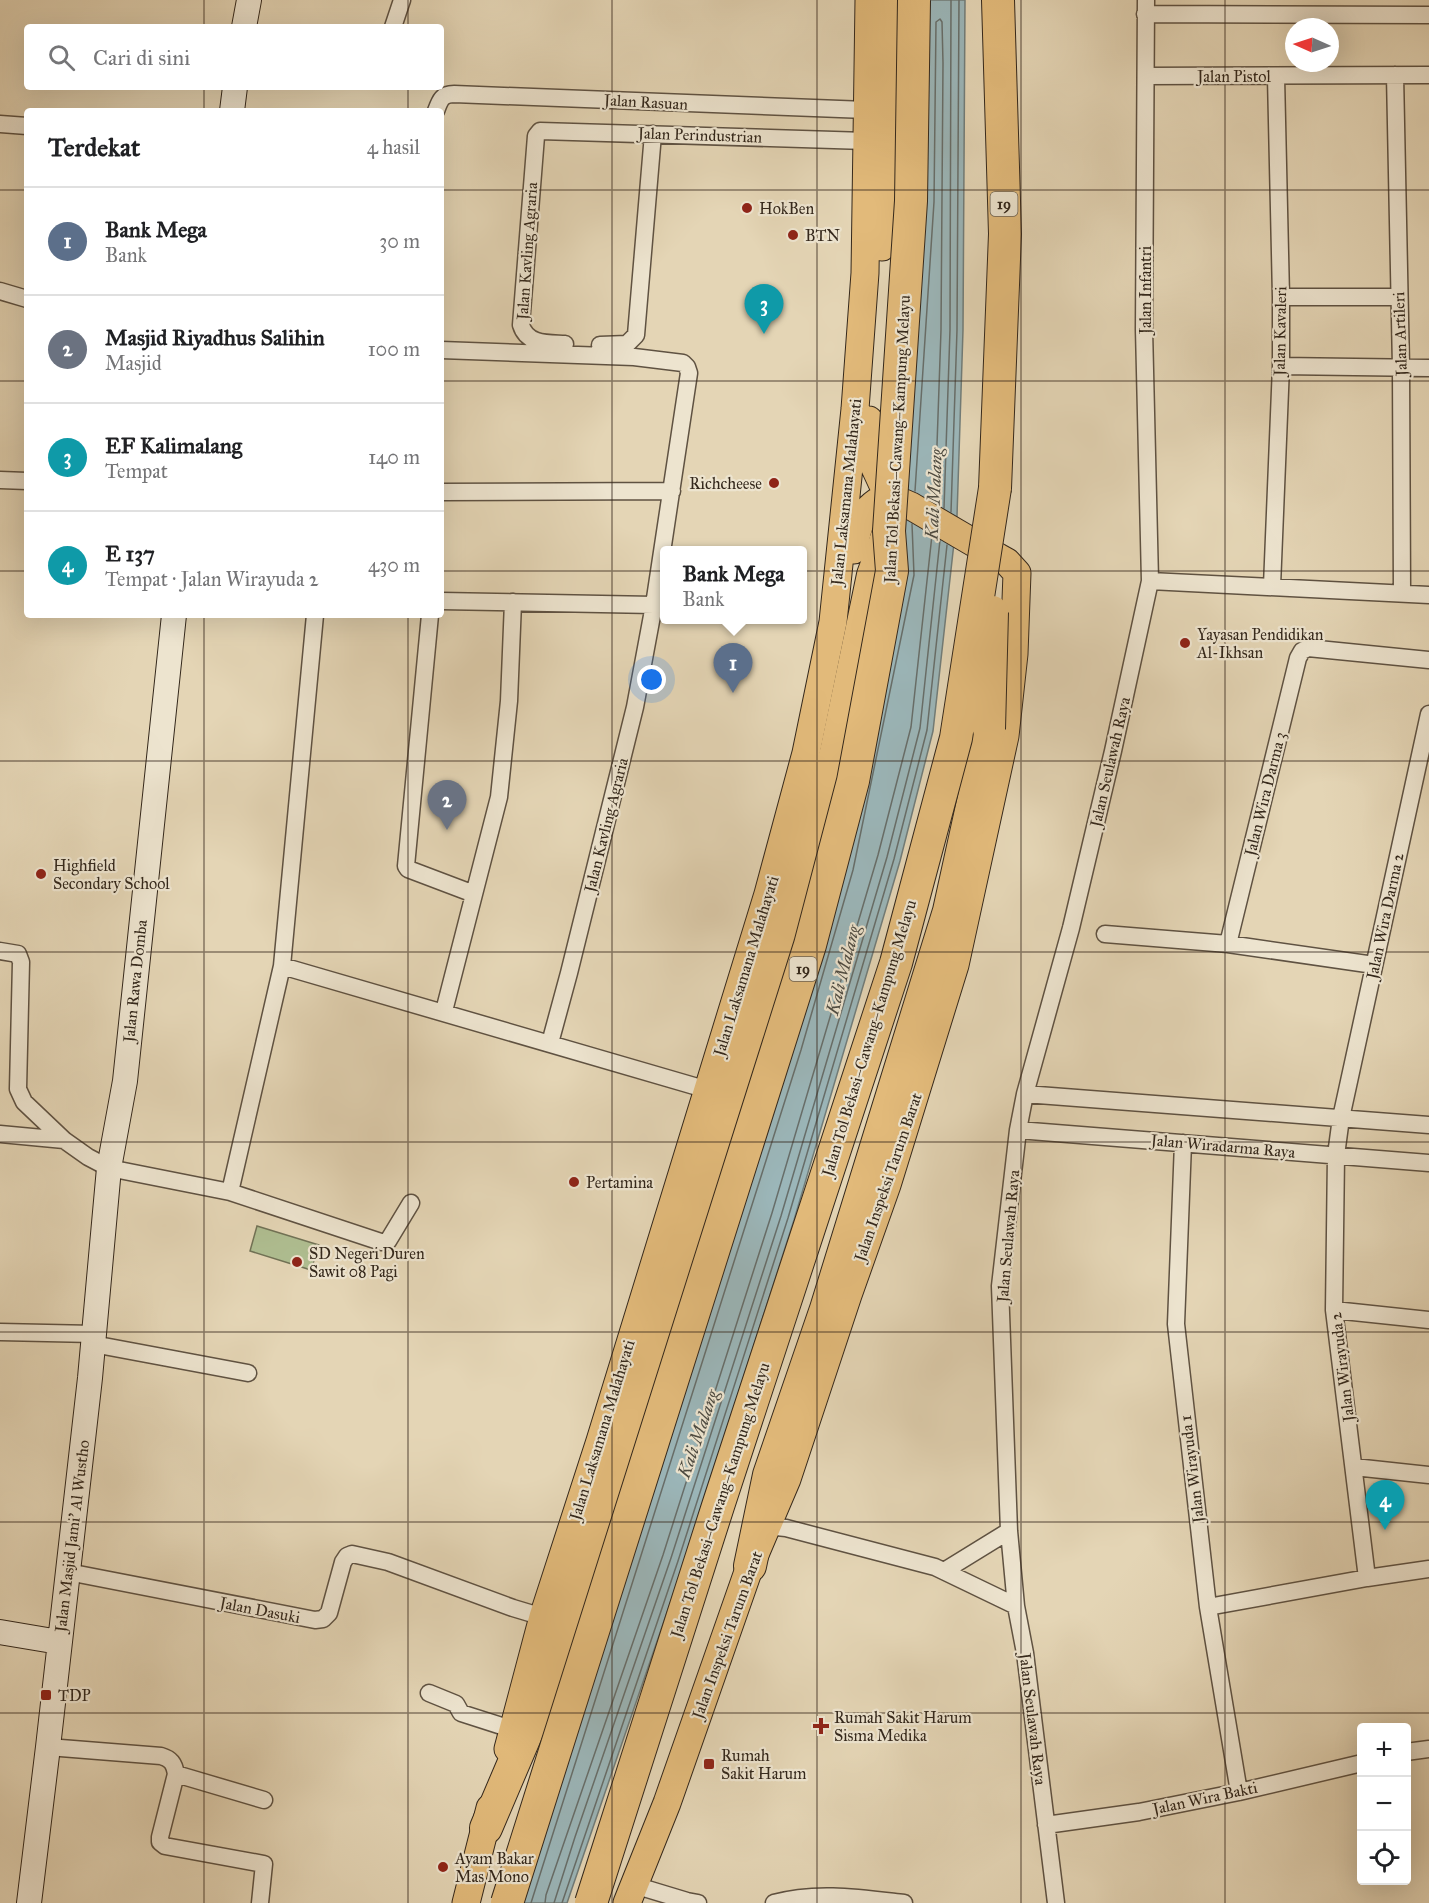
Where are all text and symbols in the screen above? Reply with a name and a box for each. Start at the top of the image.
north arrow [1285,18,1339,72]
search box [24,24,444,90]
icon: search [45,41,78,74]
text: Cari di sini [93,44,190,71]
street label: Jalan Pistol [1195,67,1271,87]
street label: Jalan Rasuan [602,90,689,115]
street label: Jalan Perindustrian [635,123,763,148]
text: Terdekat [48,131,140,163]
text: 4 hasil [367,135,420,159]
street label: Jalan Kavling Agraria [513,181,542,323]
road number: 19 [990,192,1018,216]
place label: HokBen [759,199,814,218]
marker: HokBen [740,201,754,215]
text: Bank Mega [105,216,207,243]
place label: BTN [805,226,841,245]
marker: BTN [786,228,800,242]
text: 1 [64,229,71,253]
text: 30 m [379,229,420,253]
text: Bank [105,243,147,267]
street label: Jalan Infantri [1136,245,1156,336]
pin: 3 [744,284,783,334]
street label: Jalan Kavaleri [1270,285,1291,378]
street label: Jalan Artileri [1389,291,1412,378]
street label: Jalan Tol Bekasi–Cawang–Kampung Melayu [880,294,915,586]
text: Masjid Riyadhus Salihin [105,324,325,351]
text: 2 [63,337,72,361]
text: 100 m [368,337,420,361]
text: Masjid [105,351,162,375]
street label: Jalan Laksamana Malahayati [827,397,866,588]
text: EF Kalimalang [105,432,242,459]
text: 3 [64,445,72,469]
text: 140 m [368,445,420,469]
water label: Kali Malang [921,447,947,541]
text: Tempat [105,459,168,483]
place label: Richcheese [689,474,762,493]
marker: Richcheese [767,476,781,490]
text: E 137 [105,540,155,567]
popup [660,546,807,624]
text: 4 [62,553,73,577]
text: 430 m [368,553,420,577]
text: Bank Mega [683,560,784,587]
text: Tempat · Jalan Wirayuda 2 [105,567,319,591]
text: Bank [683,587,724,611]
place label: Yayasan Pendidikan Al-Ikhsan [1196,625,1324,662]
marker: Yayasan Pendidikan Al-Ikhsan [1178,636,1192,650]
pin: 1 [714,644,752,693]
your location [637,665,666,694]
street label: Jalan Seulawah Raya [1085,695,1135,831]
street label: Jalan Wira Darma 3 [1240,730,1291,860]
street label: Jalan Kavling Agraria [580,755,633,896]
pin: 2 [428,780,466,830]
street label: Jalan Wira Darma 2 [1362,851,1409,983]
place label: Highfield Secondary School [53,856,170,893]
marker: Highfield Secondary School [34,867,48,881]
street label: Jalan Laksamana Malahayati [709,873,784,1061]
street label: Jalan Tol Bekasi–Cawang–Kampung Melayu [817,897,921,1181]
street label: Jalan Rawa Domba [119,918,152,1045]
water label: Kali Malang [821,922,865,1018]
road number: 19 [790,957,816,981]
street label: Jalan Inspeksi Tarum Barat [850,1090,927,1266]
street label: Jalan Wiradarma Raya [1148,1130,1296,1163]
street label: Jalan Seulawah Raya [993,1169,1024,1305]
place label: Pertamina [586,1173,653,1192]
marker: Pertamina [567,1175,581,1189]
place label: SD Negeri Duren Sawit 08 Pagi [309,1244,425,1282]
marker: SD Negeri Duren Sawit 08 Pagi [290,1255,304,1269]
street label: Jalan Wirayuda 2 [1326,1311,1359,1425]
street label: Jalan Laksamana Malahayati [565,1337,640,1525]
street label: Jalan Tol Bekasi–Cawang–Kampung Melayu [666,1360,775,1642]
water label: Kali Malang [672,1386,724,1482]
street label: Jalan Wirayuda 1 [1176,1414,1209,1526]
street label: Jalan Masjid Jami' Al Wustho [51,1439,94,1635]
pin: 4 [1366,1480,1404,1530]
street label: Jalan Inspeksi Tarum Barat [687,1548,767,1724]
street label: Jalan Dasuki [216,1593,302,1628]
street label: Jalan Seulawah Raya [1014,1650,1051,1786]
place label: TDP [58,1686,91,1705]
marker: TDP [39,1688,53,1702]
place label: Rumah Sakit Harum Sisma Medika [834,1708,972,1745]
marker: Rumah Sakit Harum Sisma Medika [812,1717,830,1735]
map controls [1357,1723,1411,1885]
button: + [1357,1723,1411,1777]
place label: Rumah Sakit Harum [721,1746,807,1783]
marker: Rumah Sakit Harum [702,1757,716,1771]
button: − [1357,1777,1411,1831]
street label: Jalan Wira Bakti [1149,1778,1260,1820]
button: locate [1357,1831,1411,1885]
place label: Ayam Bakar Mas Mono [454,1849,534,1886]
marker: Ayam Bakar Mas Mono [436,1860,450,1874]

